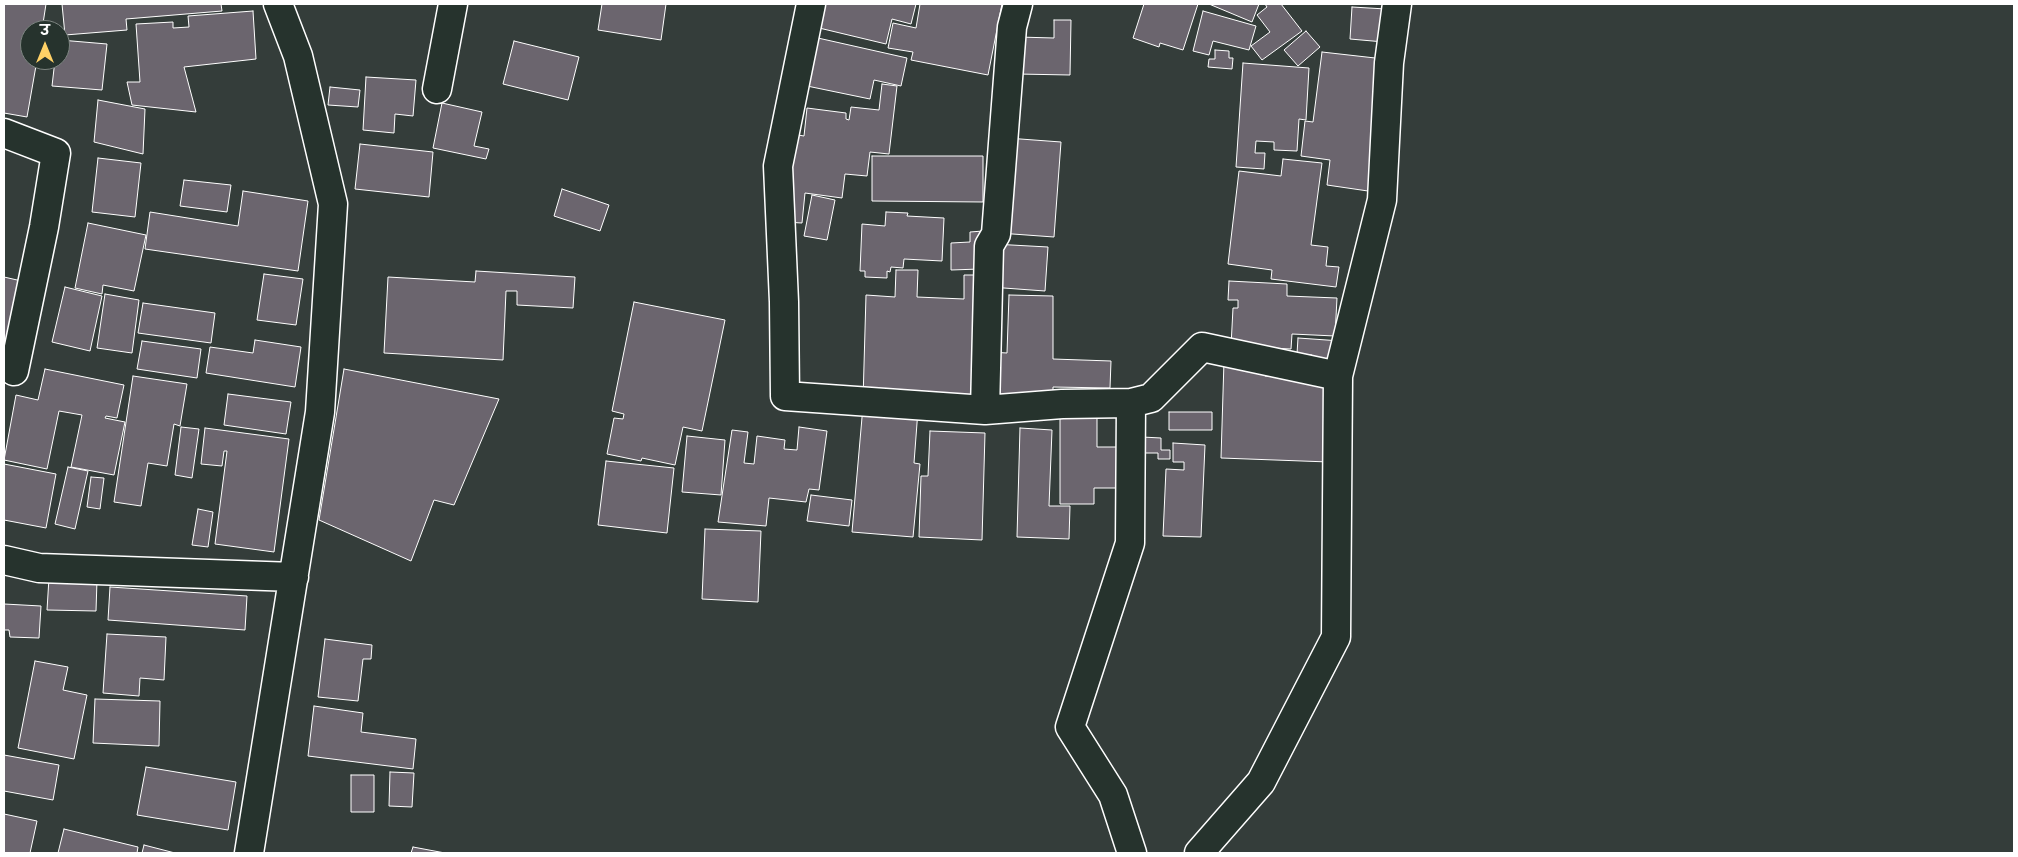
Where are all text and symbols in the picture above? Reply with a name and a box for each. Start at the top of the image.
north arrow [20,20,70,70]
text: उ [40,22,50,39]

